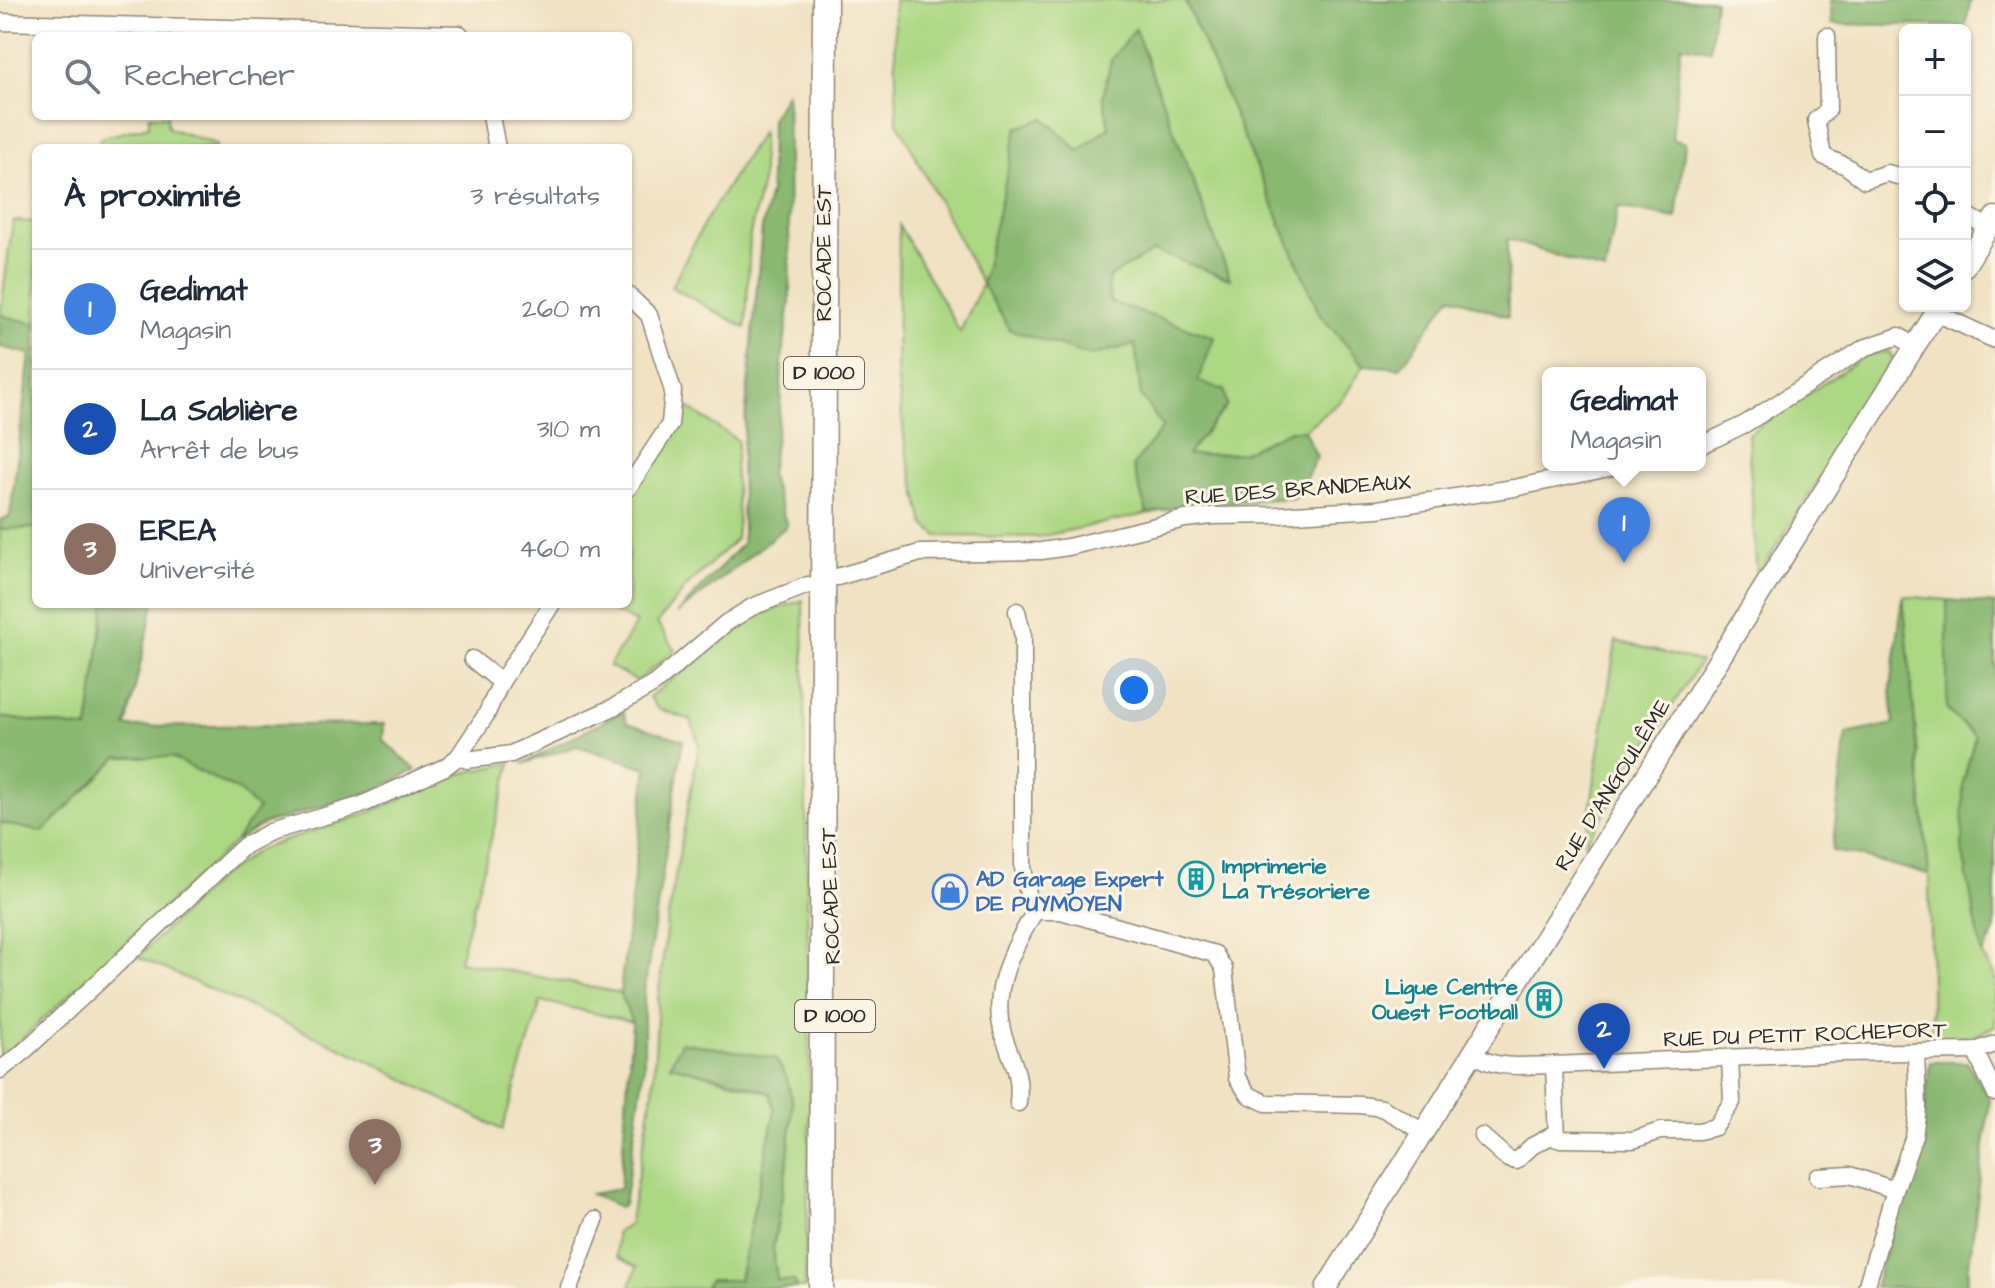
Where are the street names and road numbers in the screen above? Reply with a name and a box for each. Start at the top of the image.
street label: ROCADE EST [809,184,840,322]
road number: D 1000 [784,357,864,389]
street label: RUE DES BRANDEAUX [1184,467,1412,513]
street label: RUE D'ANGOULÊME [1548,693,1678,877]
street label: ROCADE EST [813,827,849,965]
road number: D 1000 [795,1000,875,1032]
street label: RUE DU PETIT ROCHEFORT [1663,1015,1948,1055]

